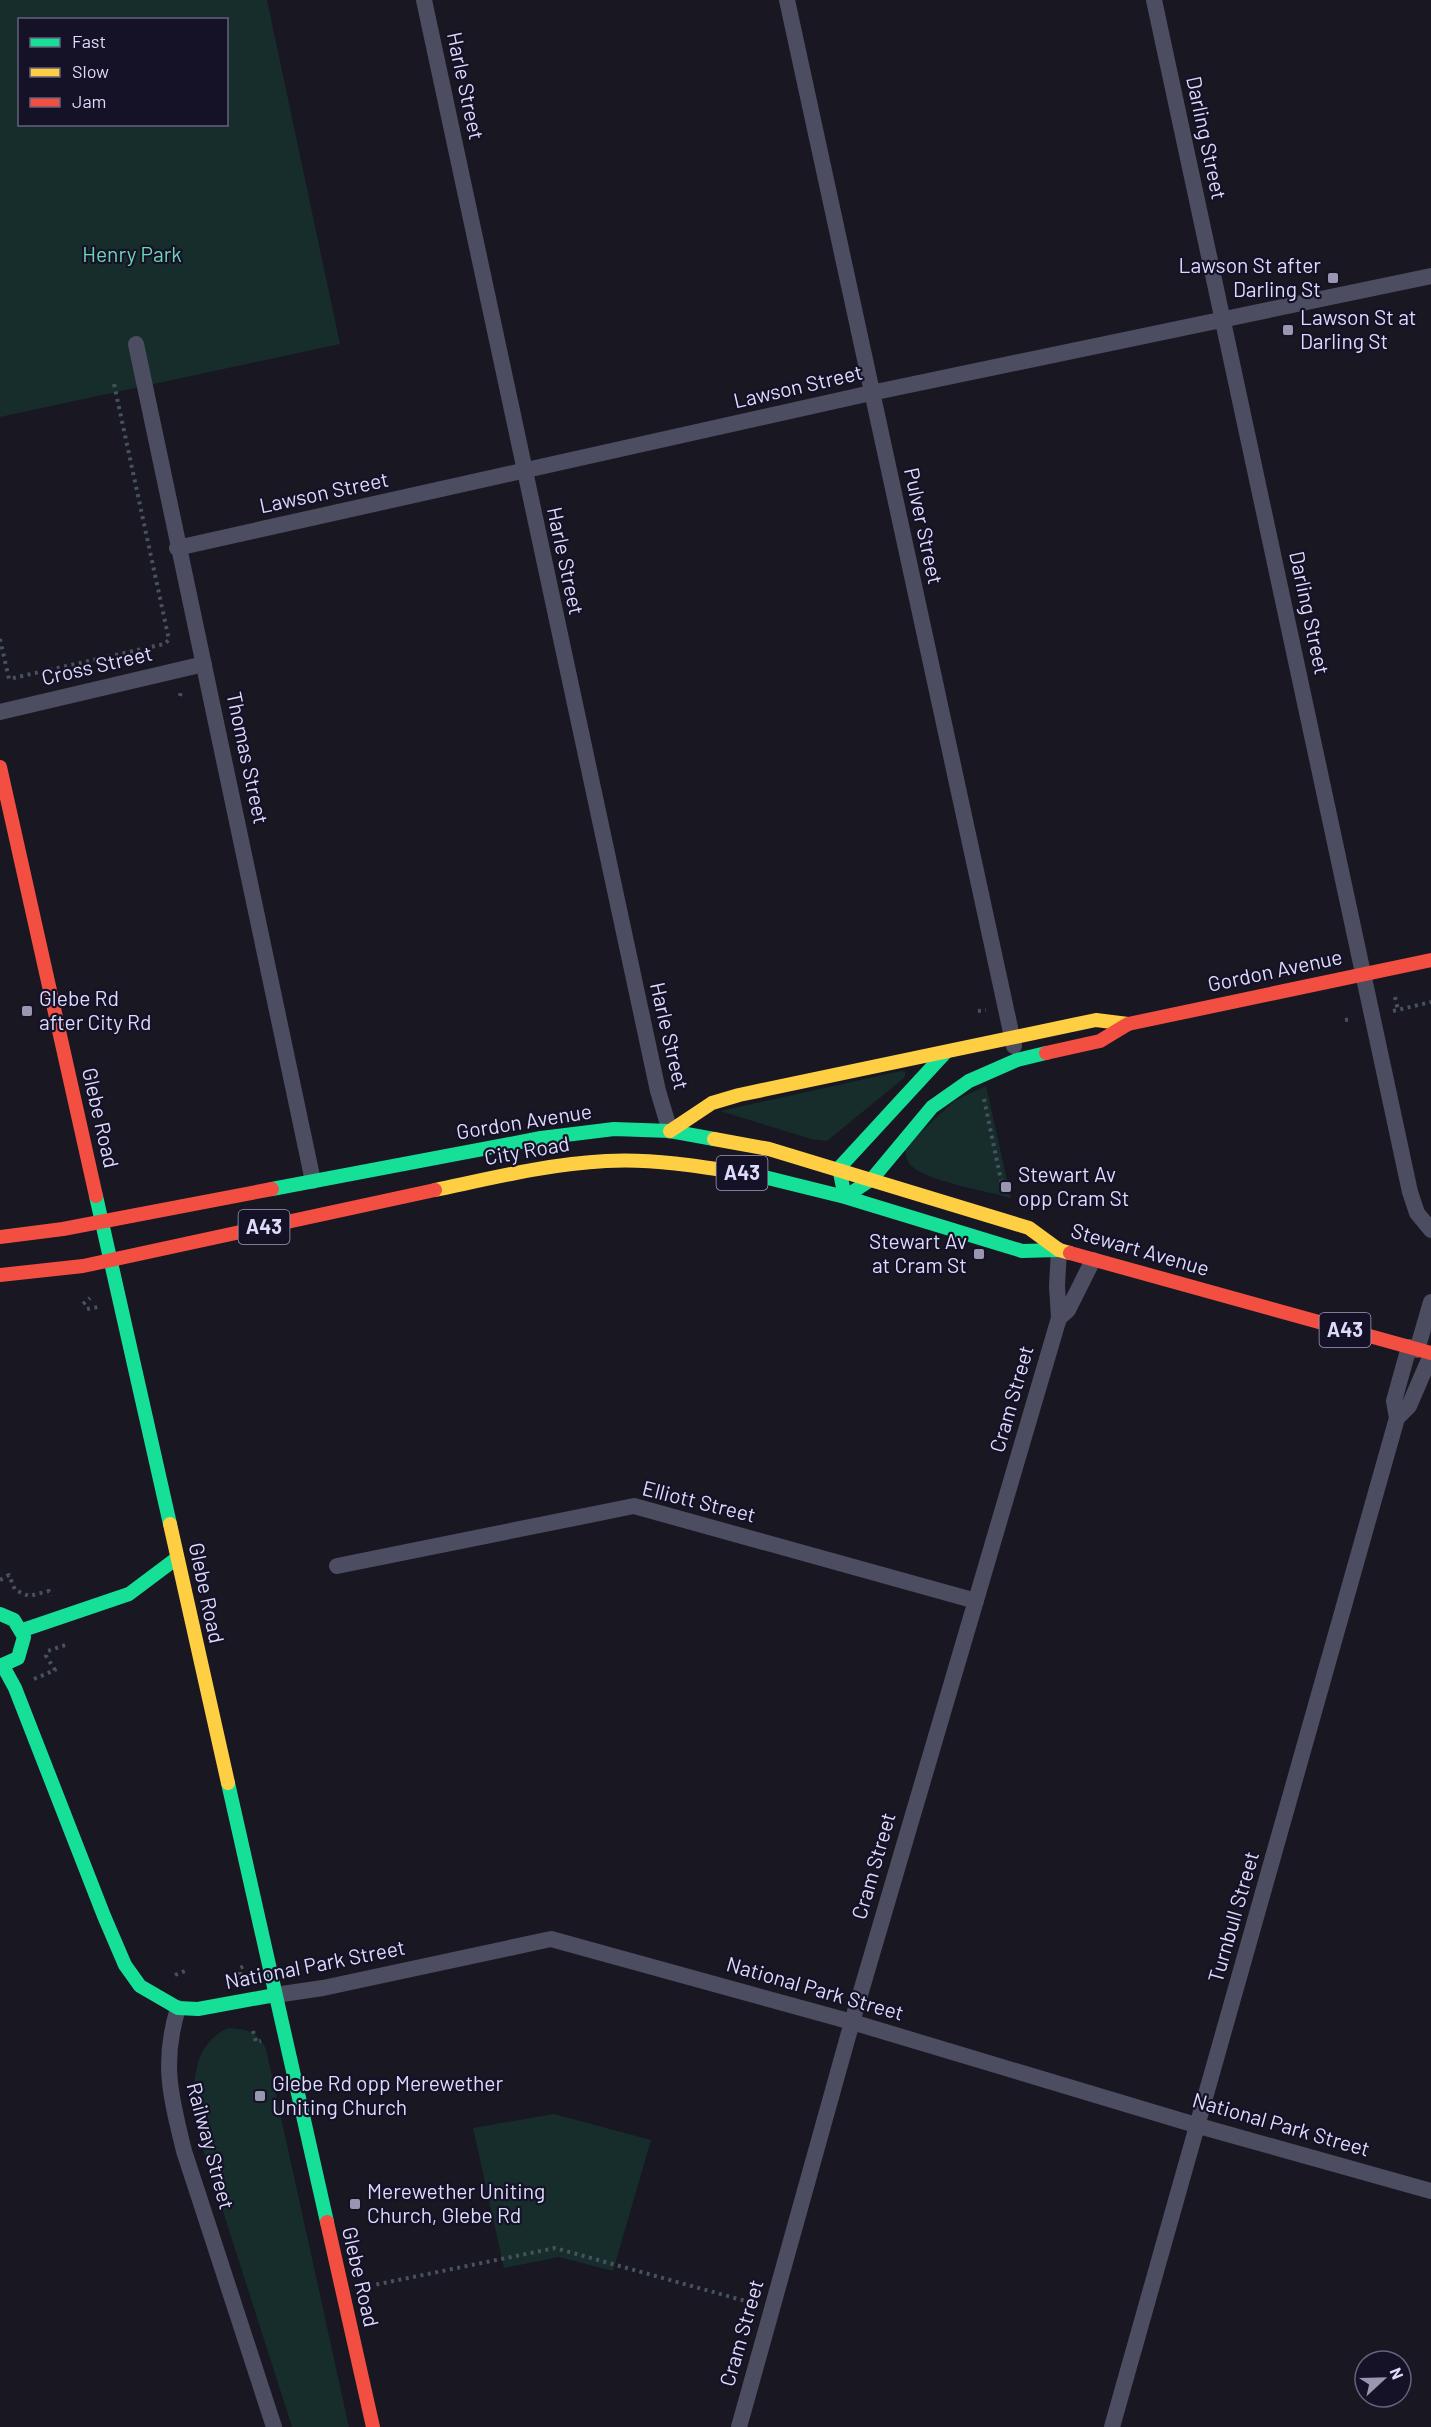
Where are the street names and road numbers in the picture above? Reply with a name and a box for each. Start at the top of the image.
street label: Harle Street [443,29,490,142]
street label: Darling Street [1182,74,1233,202]
street label: Lawson Street [731,359,865,412]
street label: Pulver Street [900,465,949,586]
street label: Lawson Street [257,466,391,517]
street label: Harle Street [543,504,590,617]
street label: Darling Street [1285,549,1336,677]
street label: Cross Street [39,640,155,689]
street label: Thomas Street [222,689,275,826]
street label: Gordon Avenue [1205,943,1344,996]
street label: Harle Street [646,979,695,1092]
street label: Glebe Road [78,1065,125,1170]
street label: Gordon Avenue [454,1097,593,1144]
street label: City Road [482,1130,571,1169]
road number: A43 [716,1156,768,1190]
road number: A43 [238,1210,290,1244]
street label: Stewart Avenue [1068,1217,1212,1280]
road number: A43 [1320,1313,1370,1347]
street label: Cram Street [983,1342,1038,1455]
street label: Elliott Street [640,1474,759,1527]
street label: Glebe Road [185,1540,230,1645]
street label: Cram Street [845,1809,900,1922]
street label: Turnbull Street [1202,1848,1263,1985]
street label: National Park Street [222,1934,407,1993]
street label: National Park Street [724,1950,907,2025]
street label: Railway Street [182,2079,240,2212]
street label: National Park Street [1190,2086,1373,2161]
street label: Glebe Road [338,2224,385,2329]
street label: Cram Street [713,2276,768,2389]

